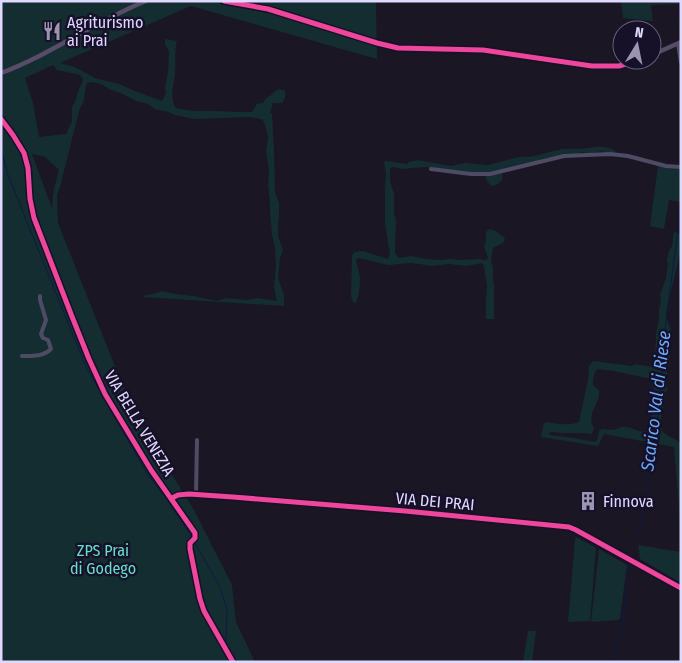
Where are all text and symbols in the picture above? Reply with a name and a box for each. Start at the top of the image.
place label: Agriturismo ai Prai [67,13,143,50]
restaurant icon: Agriturismo ai Prai [41,20,63,42]
north arrow [612,20,662,70]
text: N [634,24,645,42]
water label: Scarico Val di Riese [636,329,676,473]
street label: VIA BELLA VENEZIA [101,367,179,480]
street label: VIA DEI PRAI [395,489,475,514]
building icon: Finnova [577,490,599,512]
place label: Finnova [603,492,654,511]
park label: ZPS Prai di Godego [70,541,136,578]

